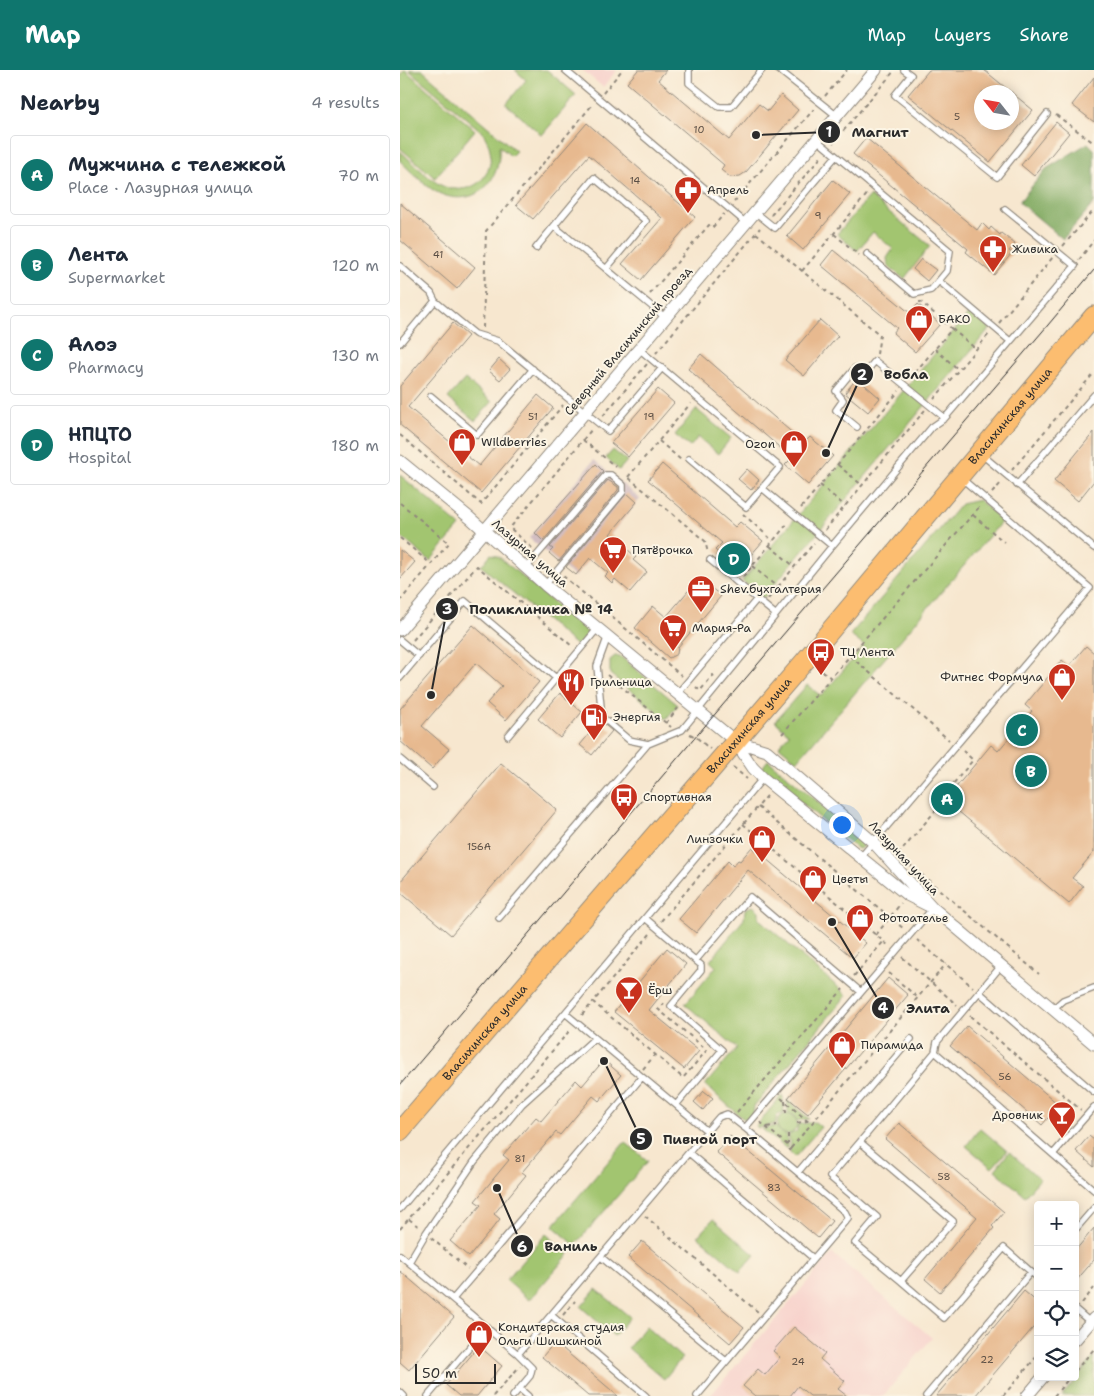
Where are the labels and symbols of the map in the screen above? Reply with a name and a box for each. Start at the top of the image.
north arrow [974,85,1019,130]
house number: 5 [954,110,960,123]
callout: Магнит [817,117,919,146]
text: 1 [826,122,833,142]
house number: 10 [694,123,704,136]
text: Магнит [851,123,909,141]
house number: 14 [630,174,640,187]
pharmacy icon: Апрель [673,175,703,214]
place label: Апрель [707,182,749,198]
house number: 9 [815,209,822,222]
pharmacy icon: Живика [978,234,1008,273]
place label: Живика [1012,241,1059,257]
house number: 41 [433,248,443,261]
street label: Северный Власихинский проезд [561,263,695,419]
shop icon: БАКО [904,304,934,343]
place label: БАКО [938,311,970,327]
callout: Вобла [849,360,939,389]
street label: Власихинская улица [965,364,1056,468]
text: 2 [857,365,868,385]
text: Вобла [884,365,929,383]
house number: 51 [528,410,538,423]
house number: 19 [644,410,654,423]
shop icon: Wildberries [447,427,477,466]
shop icon: Ozon [779,429,809,468]
place label: Wildberries [481,434,547,450]
place label: Ozon [745,436,775,452]
street label: Лазурная улица [488,515,572,591]
supermarket icon: Пятёрочка [598,535,628,574]
pin: D [718,540,750,578]
place label: Пятёрочка [632,542,693,558]
office icon: Shev.бухгалтерия [686,574,716,613]
place label: Shev.бухгалтерия [720,581,822,597]
callout: Поликлиника № 14 [434,595,623,624]
text: 3 [442,599,452,619]
text: Поликлиника № 14 [469,600,613,618]
supermarket icon: Мария-Ра [658,613,688,652]
place label: Мария-Ра [692,620,751,636]
bus stop icon: ТЦ Лента [806,637,836,676]
place label: ТЦ Лента [840,644,895,660]
shop icon: Фитнес Формула [1047,662,1077,701]
restaurant icon: Грильница [556,667,586,706]
place label: Фитнес Формула [940,669,1044,685]
place label: Грильница [590,674,652,690]
street label: Власихинская улица [703,674,795,777]
fuel station icon: Энергия [579,702,609,741]
place label: Энергия [613,709,661,725]
pin: C [1006,711,1038,749]
pin: B [1015,752,1047,790]
pin: A [931,780,963,818]
bus stop icon: Спортивная [609,782,639,821]
place label: Спортивная [643,789,712,805]
your location [829,812,855,838]
street label: Лазурная улица [865,817,943,899]
shop icon: Линзочки [747,824,777,863]
place label: Линзочки [686,831,743,847]
house number: 156А [467,840,491,853]
shop icon: Цветы [798,864,828,903]
place label: Цветы [832,871,868,887]
shop icon: Фотоателье [845,903,875,942]
place label: Фотоателье [879,910,949,926]
bar icon: Ёрш [614,975,644,1014]
street label: Власихинская улица [439,981,531,1084]
place label: Ёрш [648,982,672,998]
callout: Элита [871,993,959,1022]
text: 4 [878,998,889,1018]
text: Элита [906,999,950,1017]
shop icon: Пирамида [827,1030,857,1069]
place label: Пирамида [861,1037,924,1053]
house number: 56 [999,1070,1011,1083]
bar icon: Дровник [1047,1100,1077,1139]
place label: Дровник [992,1107,1044,1123]
callout: Пивной порт [628,1125,767,1154]
text: 5 [636,1129,646,1149]
text: Пивной порт [663,1130,758,1148]
house number: 81 [515,1152,525,1165]
house number: 58 [938,1170,950,1183]
house number: 83 [767,1181,781,1194]
callout: Ваниль [509,1232,607,1261]
text: 6 [517,1237,527,1257]
text: Ваниль [545,1237,598,1255]
shop icon: Кондитерская студия Ольги Шишкиной [464,1319,494,1358]
place label: Кондитерская студия Ольги Шишкиной [498,1319,624,1349]
house number: 22 [980,1353,994,1366]
house number: 24 [791,1355,805,1368]
scale bar [415,1361,496,1384]

